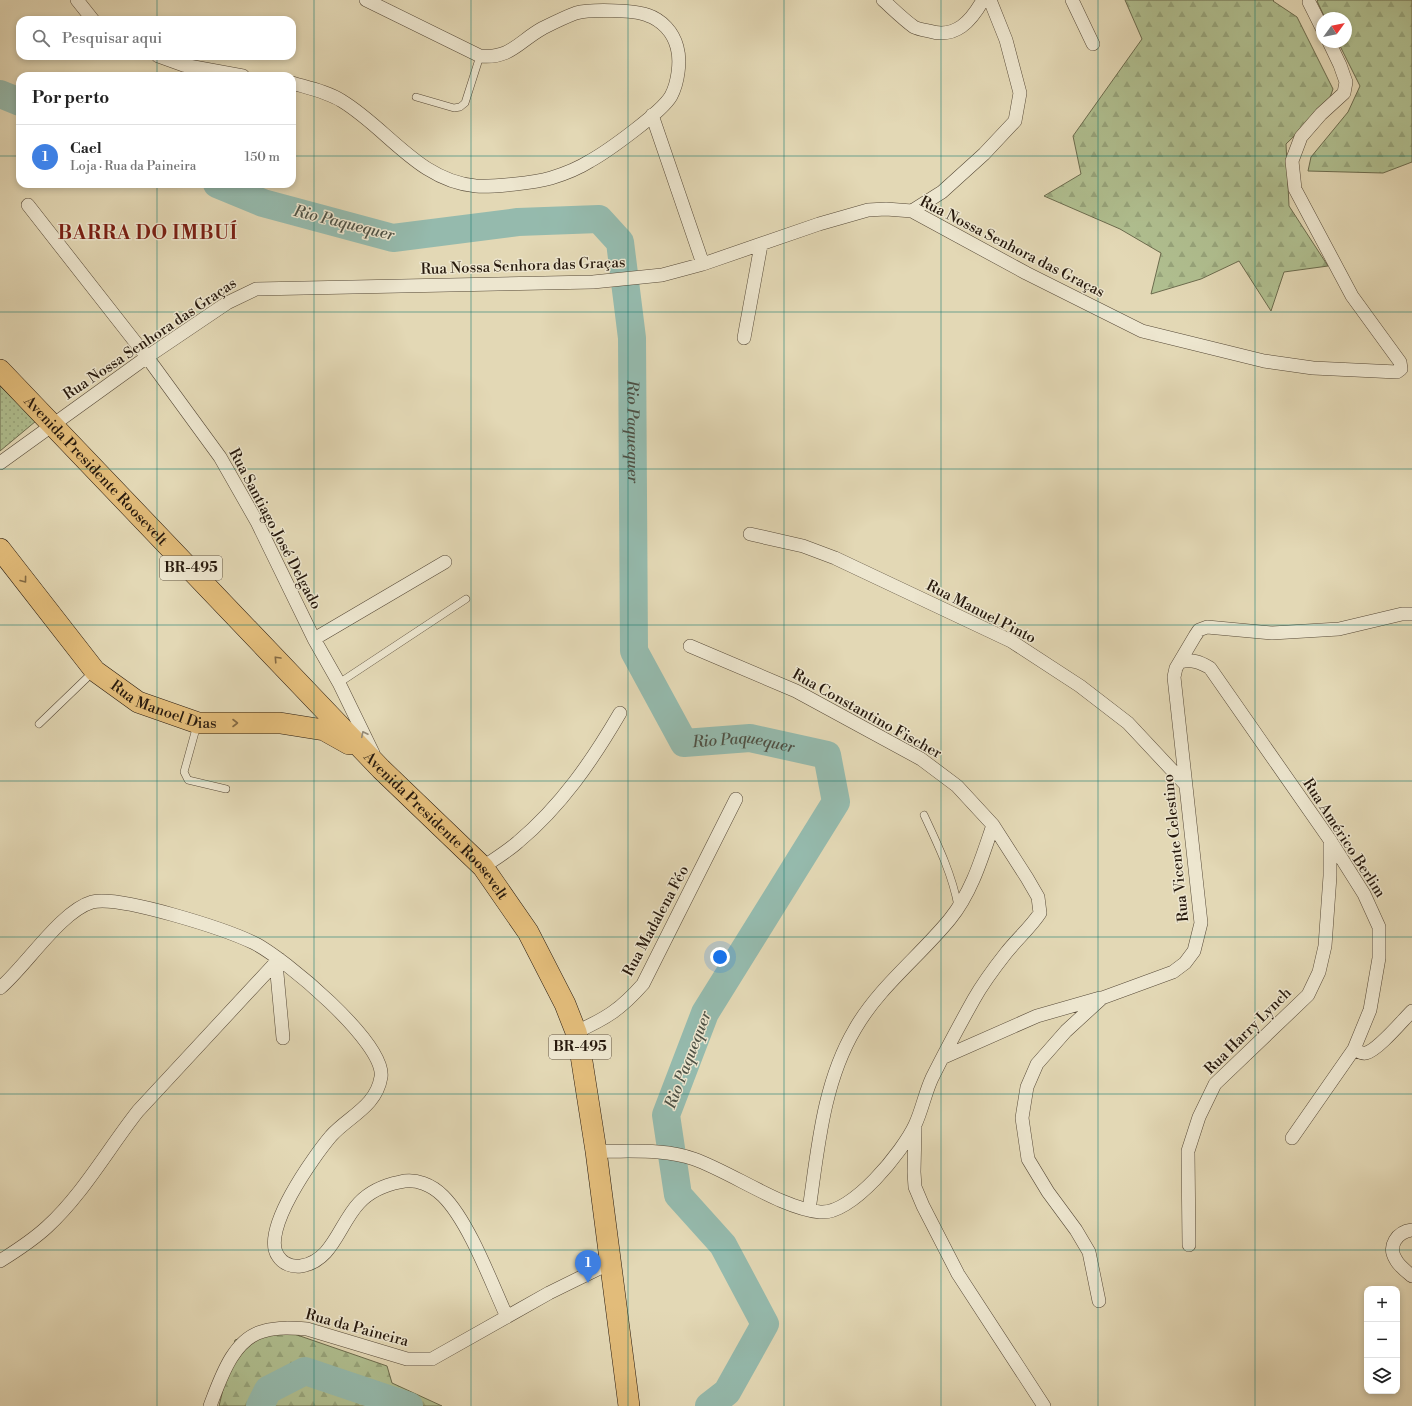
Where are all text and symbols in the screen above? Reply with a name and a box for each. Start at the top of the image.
north arrow [1316,12,1352,48]
search box [16,16,296,60]
icon: search [30,27,52,49]
text: Pesquisar aqui [62,29,162,48]
text: Por perto [32,87,109,109]
text: Cael [70,139,102,158]
text: 1 [42,149,48,165]
text: 150 m [245,149,280,165]
text: Loja · Rua da Paineira [70,158,196,174]
street label: Rua Nossa Senhora das Graças [916,192,1108,302]
water label: Rio Paquequer [291,201,398,245]
district label: BARRA DO IMBUÍ [58,220,238,245]
street label: Rua Nossa Senhora das Graças [420,253,626,279]
street label: Rua Nossa Senhora das Graças [60,274,240,404]
water label: Rio Paquequer [622,379,643,484]
street label: Avenida Presidente Roosevelt [19,391,172,550]
street label: Rua Santiago José Delgado [224,445,326,613]
road number: BR-495 [160,556,222,580]
one-way arrow [19,575,26,582]
street label: Rua Manuel Pinto [923,576,1039,648]
one-way arrow [274,656,282,664]
street label: Rua Constantino Fischer [789,665,946,763]
street label: Rua Manoel Dias [107,676,217,733]
one-way arrow [232,719,238,727]
water label: Rio Paquequer [691,728,798,758]
one-way arrow [361,730,369,738]
street label: Avenida Presidente Roosevelt [359,747,513,904]
street label: Rua Vicente Celestino [1159,773,1193,923]
street label: Rua Américo Berlim [1298,775,1390,901]
street label: Rua Madalena Féo [619,862,693,980]
your location [710,947,730,967]
street label: Rua Harry Lynch [1200,983,1296,1079]
water label: Rio Paquequer [660,1007,716,1113]
road number: BR-495 [549,1035,611,1059]
pin: 1 [575,1250,601,1283]
map controls [1364,1286,1400,1394]
button: + [1364,1286,1400,1322]
street label: Rua da Paineira [303,1305,411,1351]
button: − [1364,1322,1400,1358]
button: layers [1364,1358,1400,1394]

